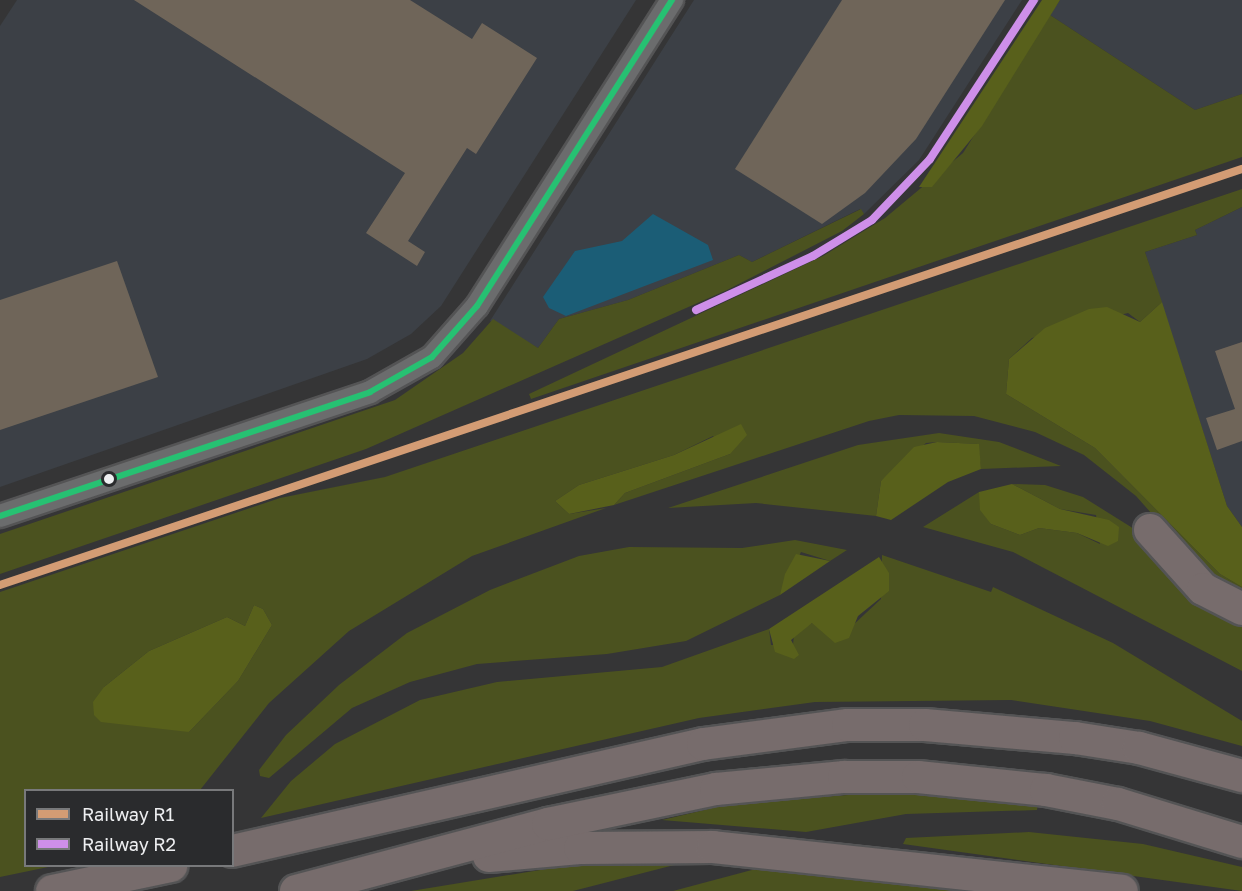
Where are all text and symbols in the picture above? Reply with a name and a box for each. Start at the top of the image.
unlabelled marker [103,473,115,485]
legend [24,789,234,867]
text: Railway R1 [82,803,174,825]
text: Railway R2 [82,833,176,855]

